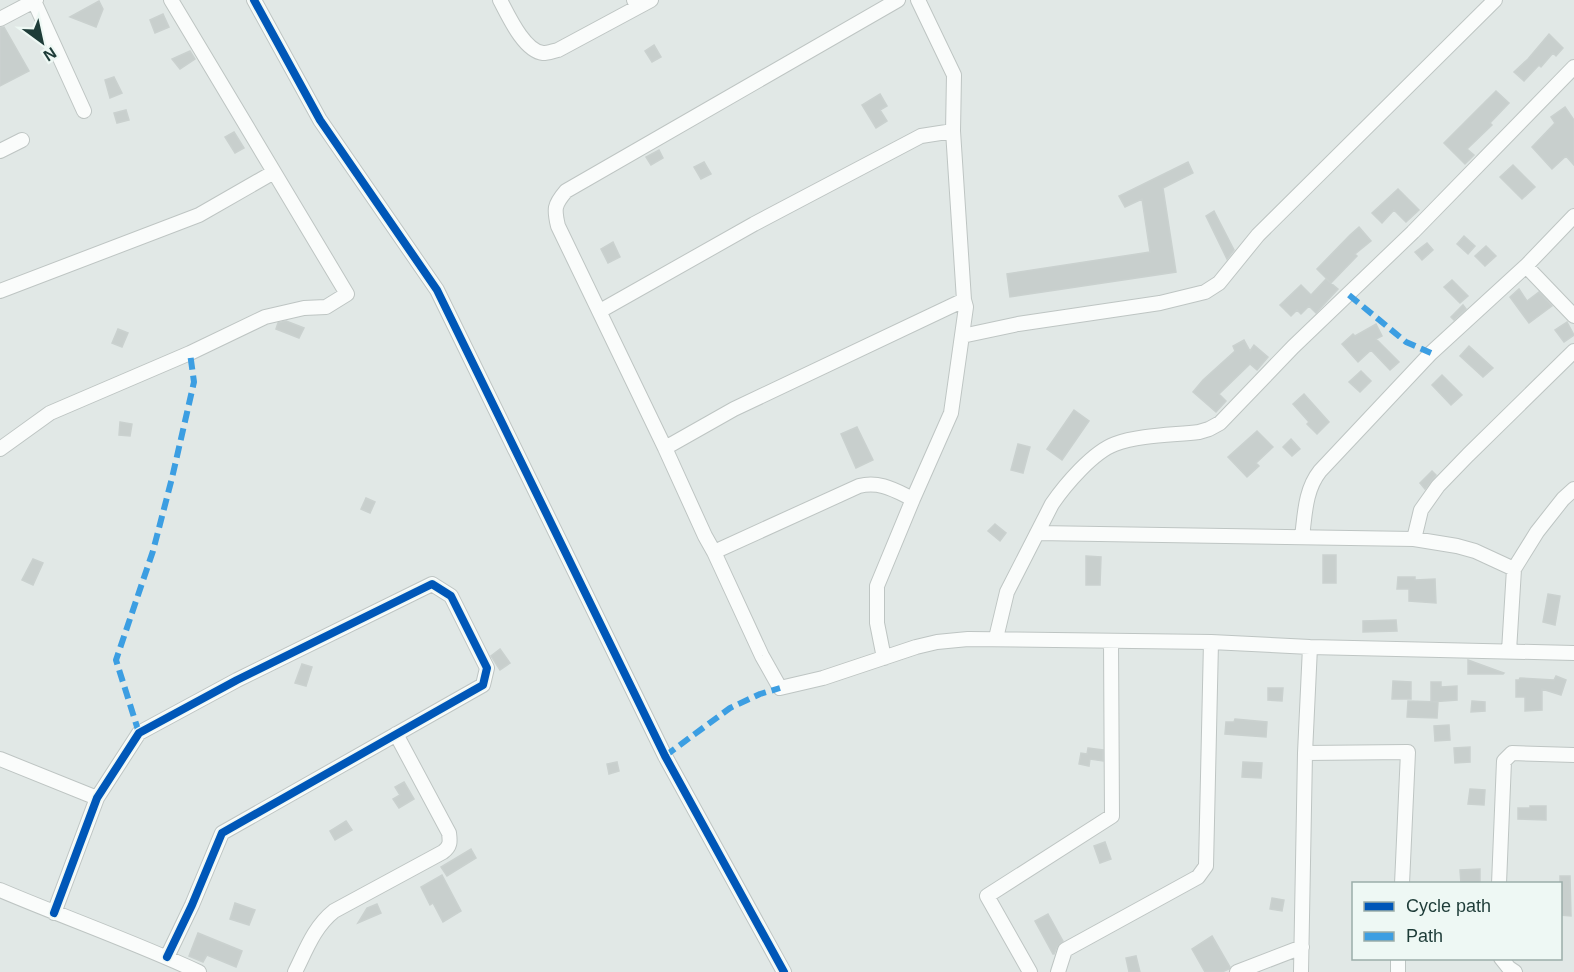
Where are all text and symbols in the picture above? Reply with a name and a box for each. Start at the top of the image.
north arrow [12,12,72,72]
text: N [40,44,59,64]
legend [1352,882,1562,960]
text: Cycle path [1406,896,1491,916]
text: Path [1406,926,1443,946]

